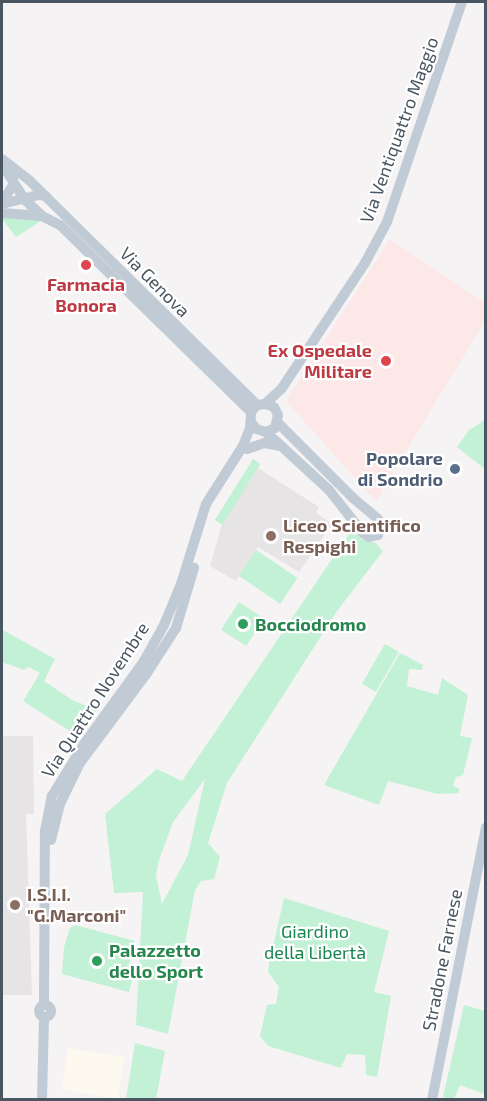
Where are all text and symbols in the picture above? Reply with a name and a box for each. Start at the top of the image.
street label: Via Ventiquattro Maggio [355,34,443,226]
street label: Via Genova [115,242,195,322]
marker: Farmacia Bonora [79,258,93,272]
place label: Farmacia Bonora [47,274,125,316]
place label: Ex Ospedale Militare [268,340,372,382]
marker: Ex Ospedale Militare [377,352,395,370]
place label: Popolare di Sondrio [357,448,443,490]
marker: Popolare di Sondrio [448,462,462,476]
place label: Liceo Scientifico Respighi [283,515,421,558]
marker: Liceo Scientifico Respighi [264,529,278,543]
place label: Bocciodromo [255,613,366,635]
marker: Bocciodromo [236,617,250,631]
street label: Via Quattro Novembre [37,618,153,782]
place label: I.S.I.I. "G.Marconi" [27,884,126,926]
street label: Stradone Farnese [418,887,466,1033]
marker: I.S.I.I. "G.Marconi" [8,898,22,912]
park label: Giardino della Libertà [264,921,366,964]
place label: Palazzetto dello Sport [109,940,203,982]
marker: Palazzetto dello Sport [90,954,104,968]

